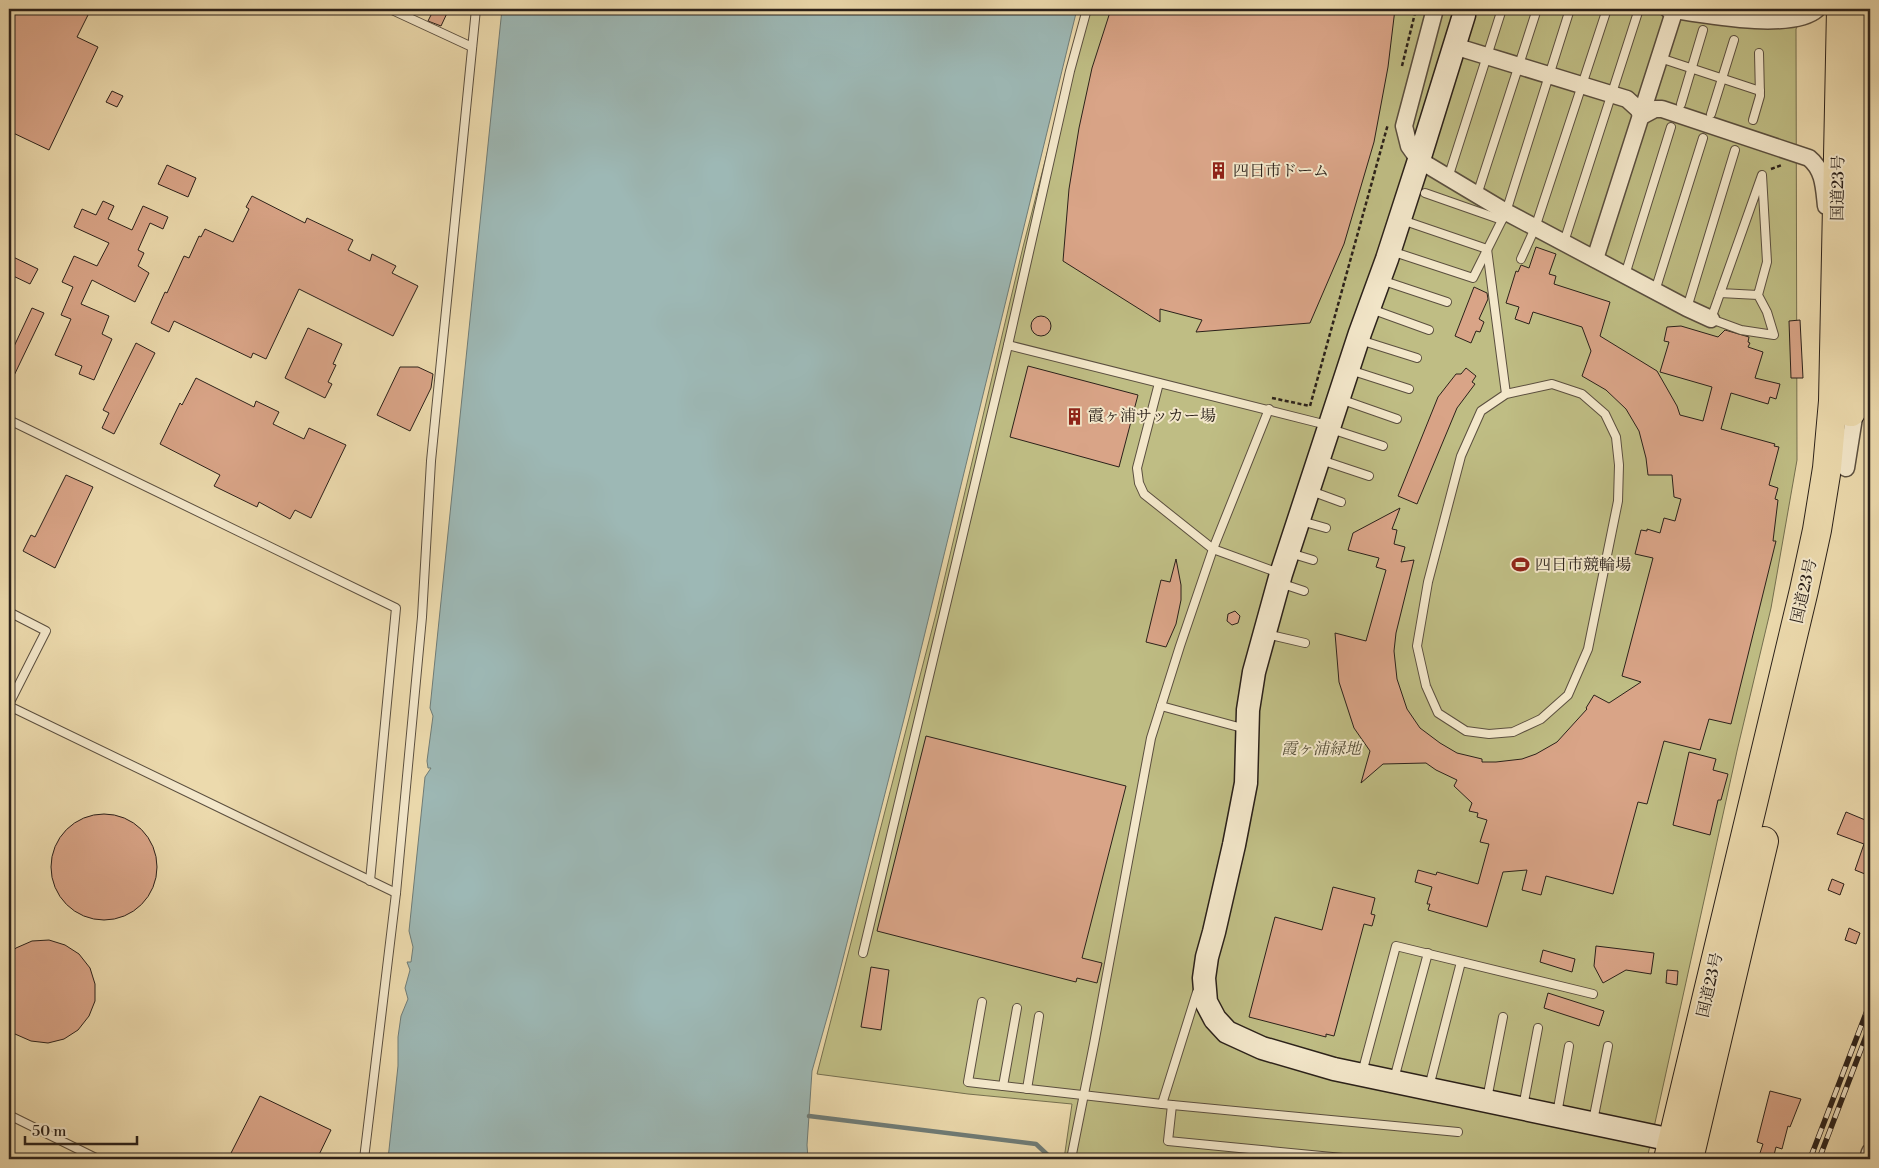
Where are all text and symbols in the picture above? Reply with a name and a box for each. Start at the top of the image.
street label: 国道23号 [1827,155,1849,221]
building icon: 四日市ドーム [1209,161,1229,181]
place label: 四日市ドーム [1233,161,1329,181]
building icon: 霞ヶ浦サッカー場 [1064,406,1084,426]
place label: 霞ヶ浦サッカー場 [1088,406,1216,426]
sports icon: 四日市競輪場 [1511,555,1531,575]
place label: 四日市競輪場 [1535,555,1631,575]
street label: 国道23号 [1787,557,1821,625]
park label: 霞ヶ浦緑地 [1281,739,1363,759]
street label: 国道23号 [1693,951,1727,1019]
scale bar [25,1113,138,1145]
text: 50 m [32,1122,66,1141]

